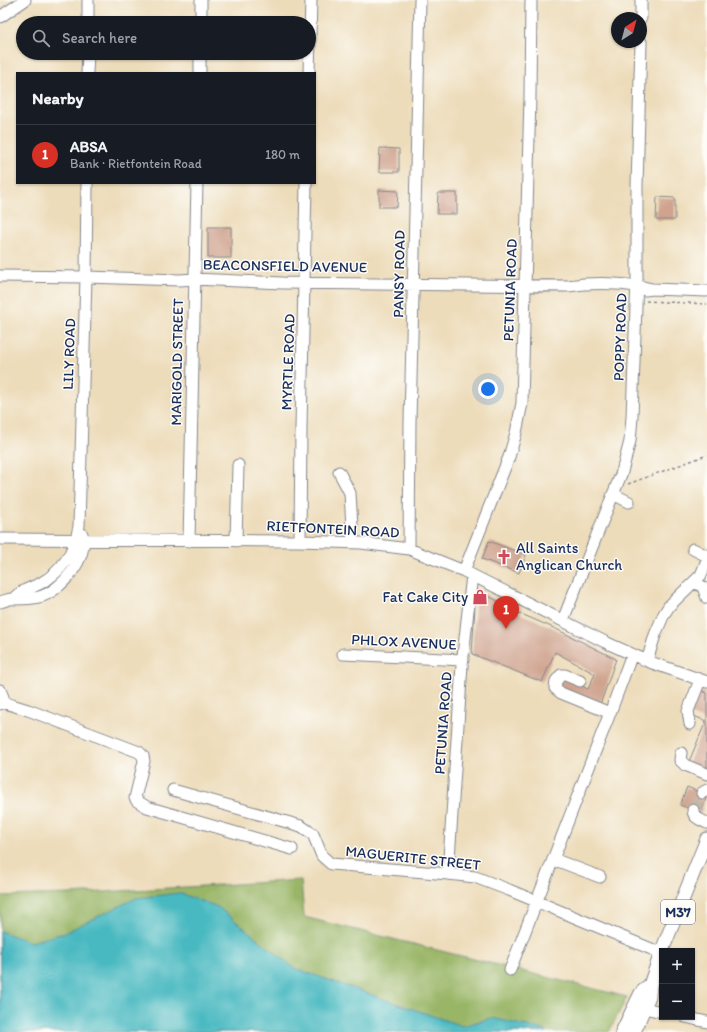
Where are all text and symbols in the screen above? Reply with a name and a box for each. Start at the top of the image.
north arrow [611,12,647,48]
search box [16,16,316,60]
icon: search [30,27,52,49]
text: Search here [62,29,137,47]
text: Nearby [32,88,84,108]
text: ABSA [70,138,107,156]
text: 1 [42,147,48,162]
text: 180 m [265,147,300,162]
text: Bank · Rietfontein Road [70,156,202,171]
street label: PANSY ROAD [389,230,409,318]
street label: PETUNIA ROAD [499,238,521,342]
street label: BEACONSFIELD AVENUE [203,256,367,276]
street label: POPPY ROAD [609,292,631,381]
street label: MARIGOLD STREET [167,298,187,426]
street label: MYRTLE ROAD [277,313,299,411]
street label: LILY ROAD [59,318,79,390]
your location [478,379,498,399]
street label: RIETFONTEIN ROAD [266,517,400,541]
place label: All Saints Anglican Church [516,539,622,574]
church icon: All Saints Anglican Church [495,548,513,566]
place label: Fat Cake City [383,588,468,606]
shop icon: Fat Cake City [471,588,489,606]
pin: 1 [493,596,519,629]
street label: PHLOX AVENUE [351,630,457,654]
street label: PETUNIA ROAD [430,671,456,775]
street label: MAGUERITE STREET [344,842,482,874]
road number: M37 [661,900,695,924]
map controls [659,948,695,1020]
button: + [659,948,695,984]
button: − [659,984,695,1020]

